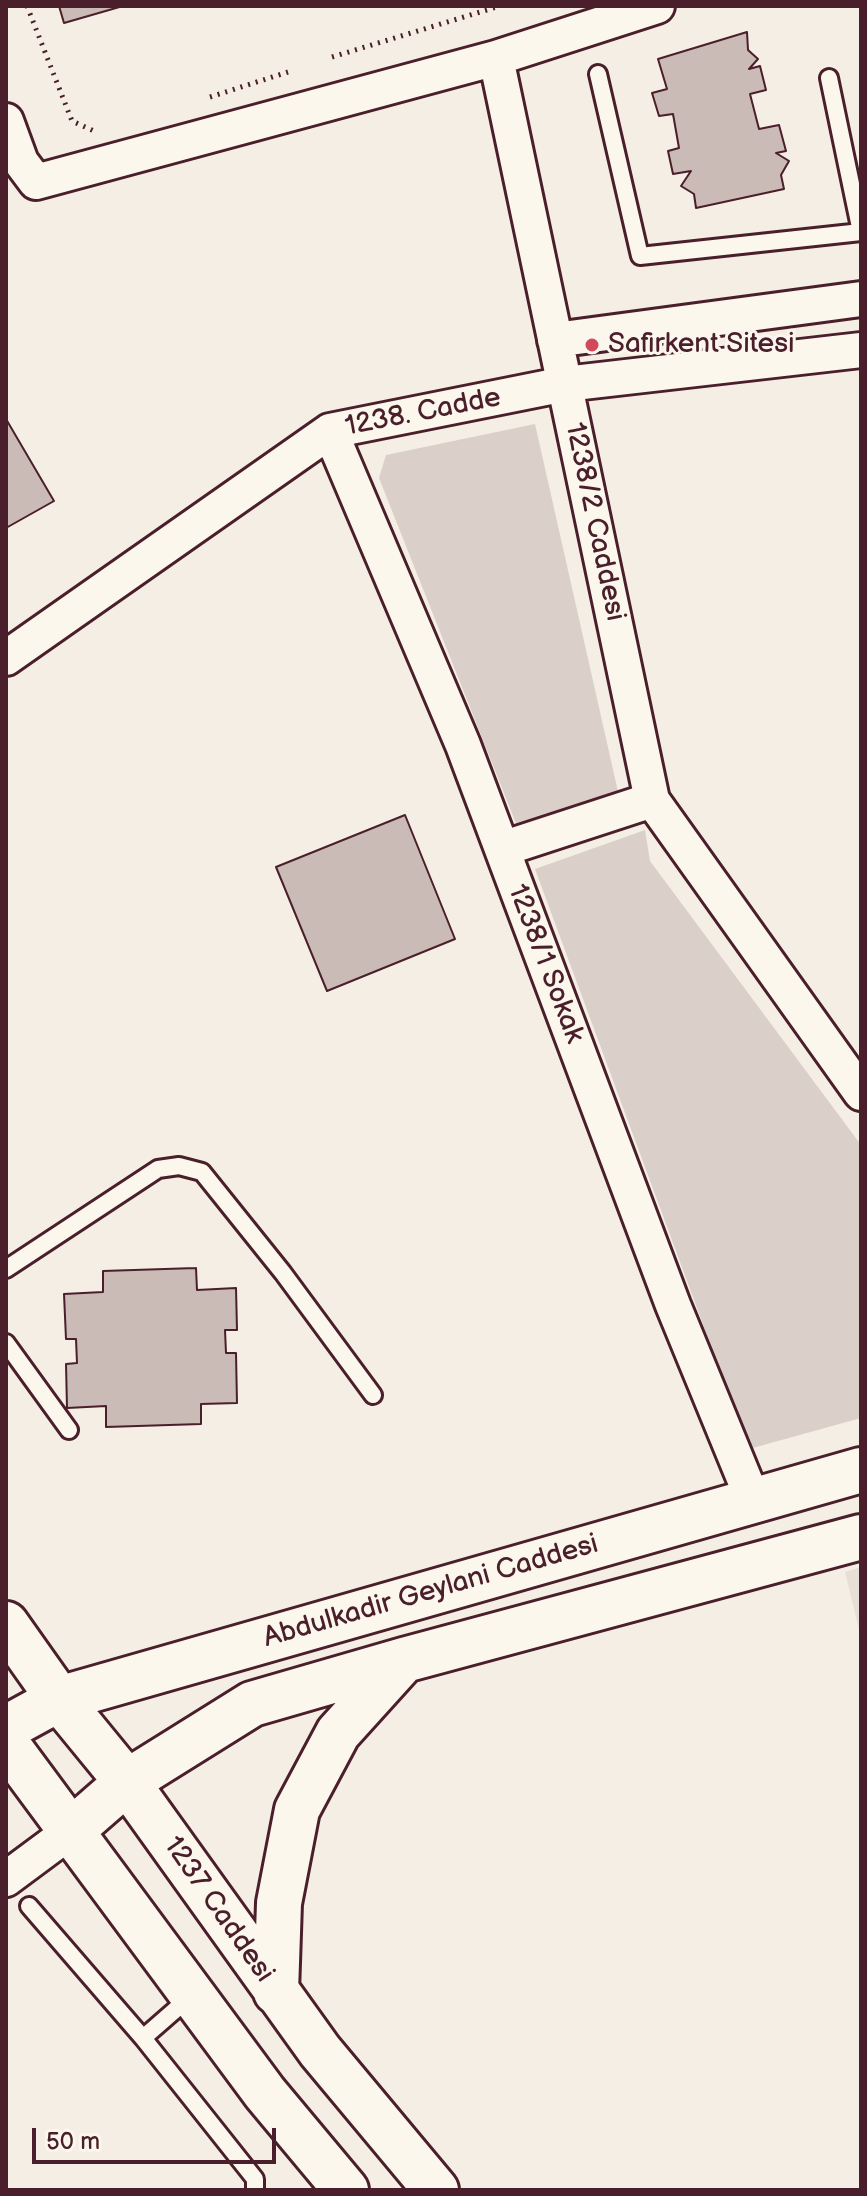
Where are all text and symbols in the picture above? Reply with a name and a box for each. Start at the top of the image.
place label: Safirkent Sitesi [608,328,795,362]
marker: Safirkent Sitesi [583,336,601,354]
street label: 1238. Cadde [342,381,504,445]
street label: 1238/2 Caddesi [557,420,631,624]
street label: 1238/1 Sokak [499,880,591,1048]
street label: Abdulkadir Geylani Caddesi [260,1528,602,1656]
street label: 1237 Caddesi [155,1831,281,1989]
scale bar [36,2112,280,2162]
text: 50 m [46,2127,100,2156]

